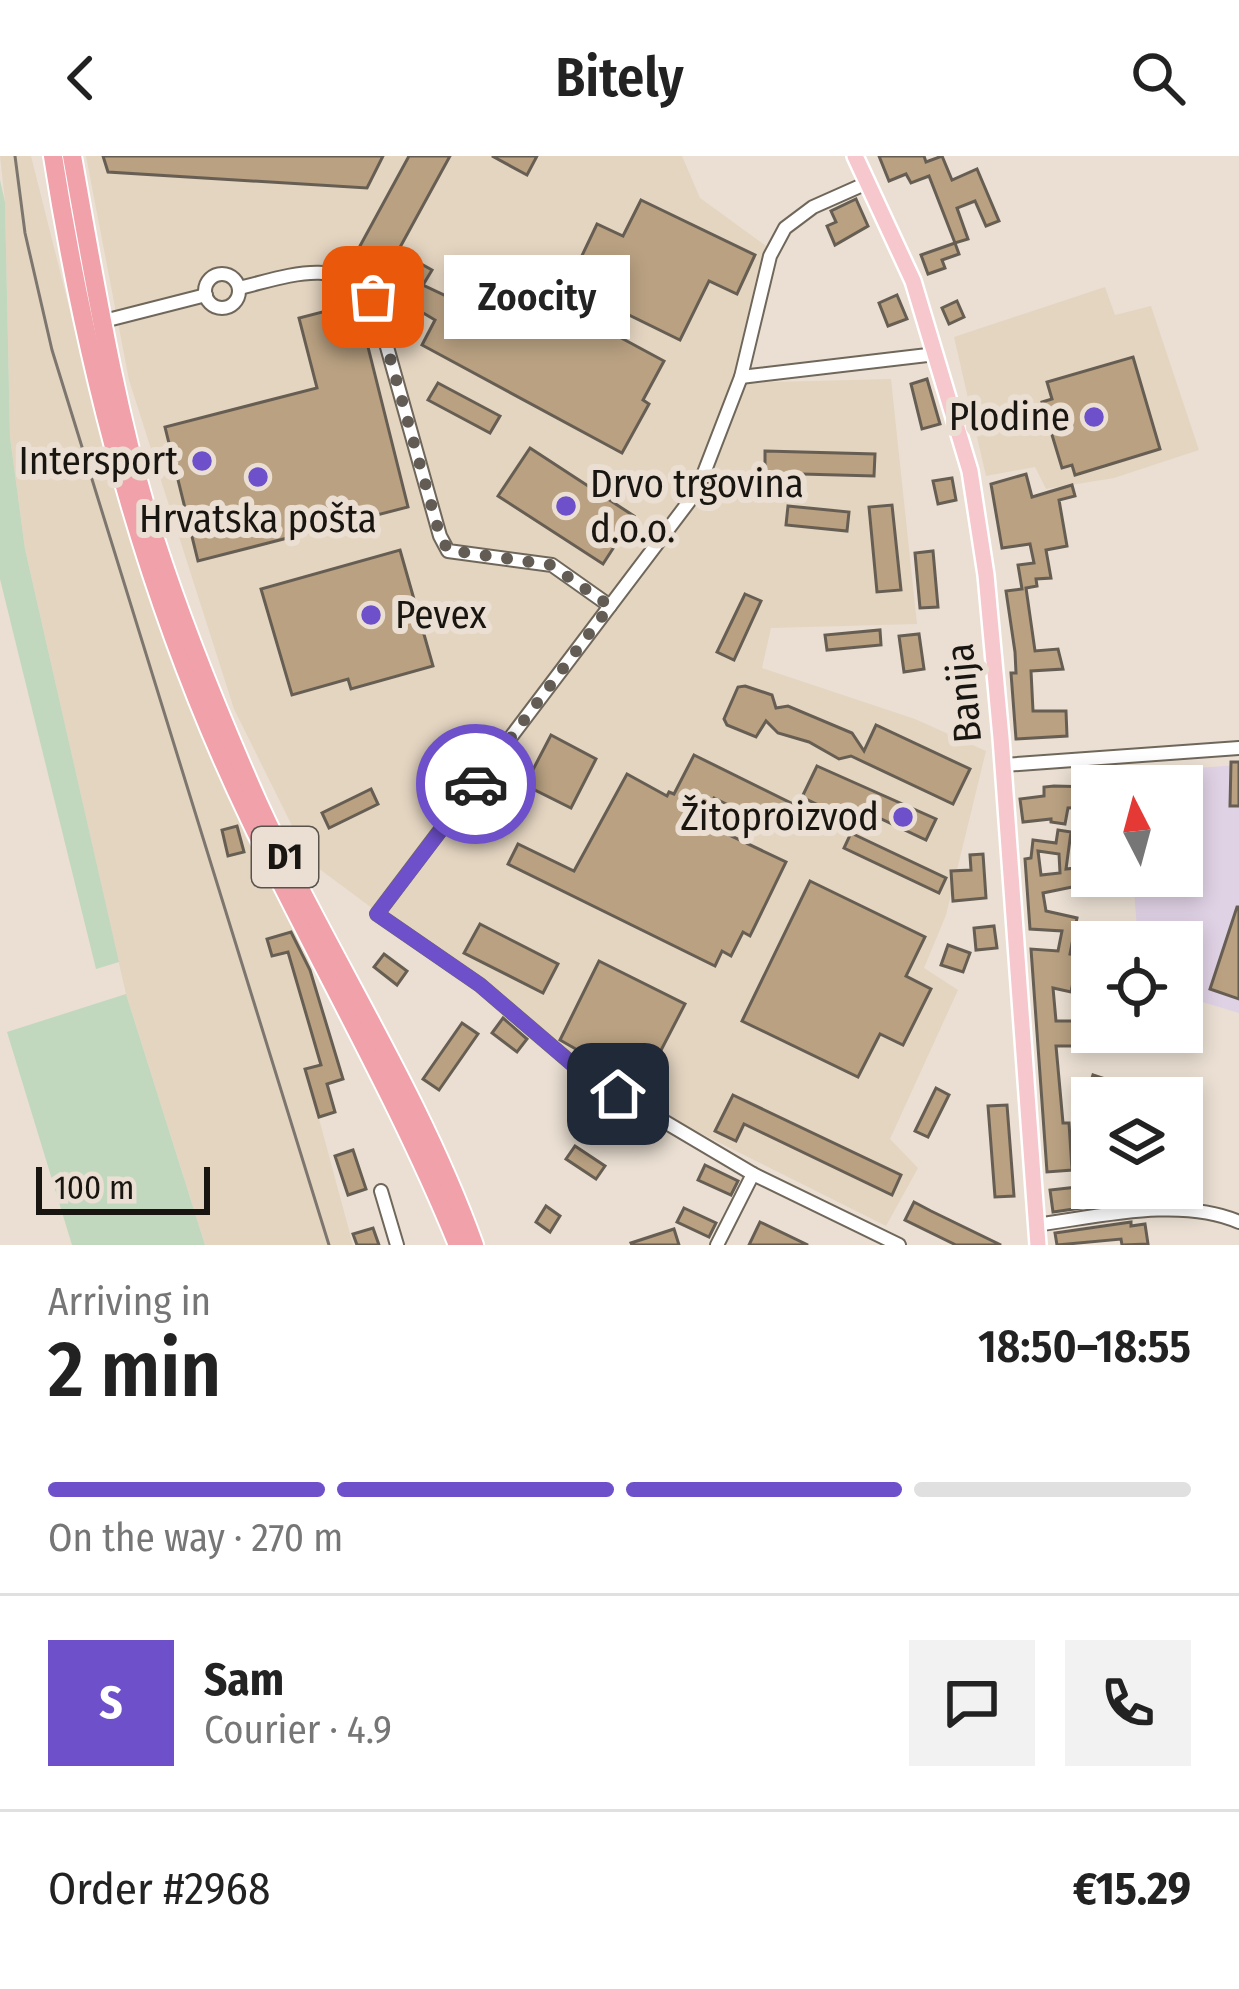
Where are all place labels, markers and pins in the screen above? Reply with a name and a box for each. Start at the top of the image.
pin [322,246,424,348]
callout: Zoocity [445,255,631,339]
place label: Plodine [949,394,1070,440]
marker: Plodine [1081,404,1107,430]
place label: Intersport [18,438,178,484]
marker: Intersport [189,448,215,474]
place label: Drvo trgovina d.o.o. [590,461,804,552]
marker: Hrvatska pošta [245,464,271,490]
marker: Drvo trgovina d.o.o. [553,493,579,519]
place label: Hrvatska pošta [139,496,377,542]
place label: Pevex [395,592,487,638]
marker: Pevex [358,602,384,628]
place label: Žitoproizvod [680,794,879,840]
marker: Žitoproizvod [890,804,916,830]
pin [567,1043,669,1145]

